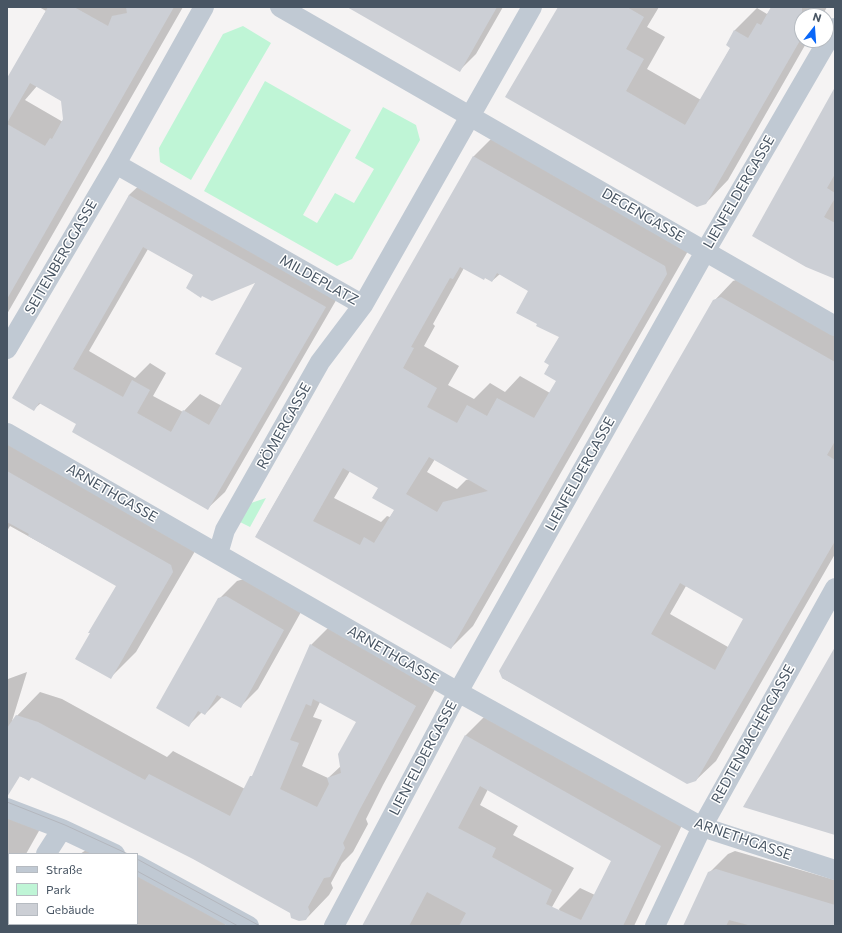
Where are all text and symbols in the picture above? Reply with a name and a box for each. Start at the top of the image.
north arrow [794,8,834,48]
text: N [812,10,823,24]
street label: LIENFELDERGASSE [700,133,778,251]
street label: DEGENGASSE [599,185,687,245]
street label: SEITENBERGGASSE [21,197,101,317]
street label: MILDEPLATZ [277,251,361,309]
street label: RÖMERGASSE [253,380,315,472]
street label: LIENFELDERGASSE [542,414,618,534]
street label: ARNETHGASSE [64,460,160,526]
street label: ARNETHGASSE [345,622,441,688]
street label: REDTENBACHERGASSE [708,662,798,806]
street label: LIENFELDERGASSE [386,698,460,818]
street label: ARNETHGASSE [692,814,794,864]
legend [8,853,138,925]
text: Straße [46,862,82,876]
text: Park [46,882,71,896]
text: Gebäude [46,902,94,916]

